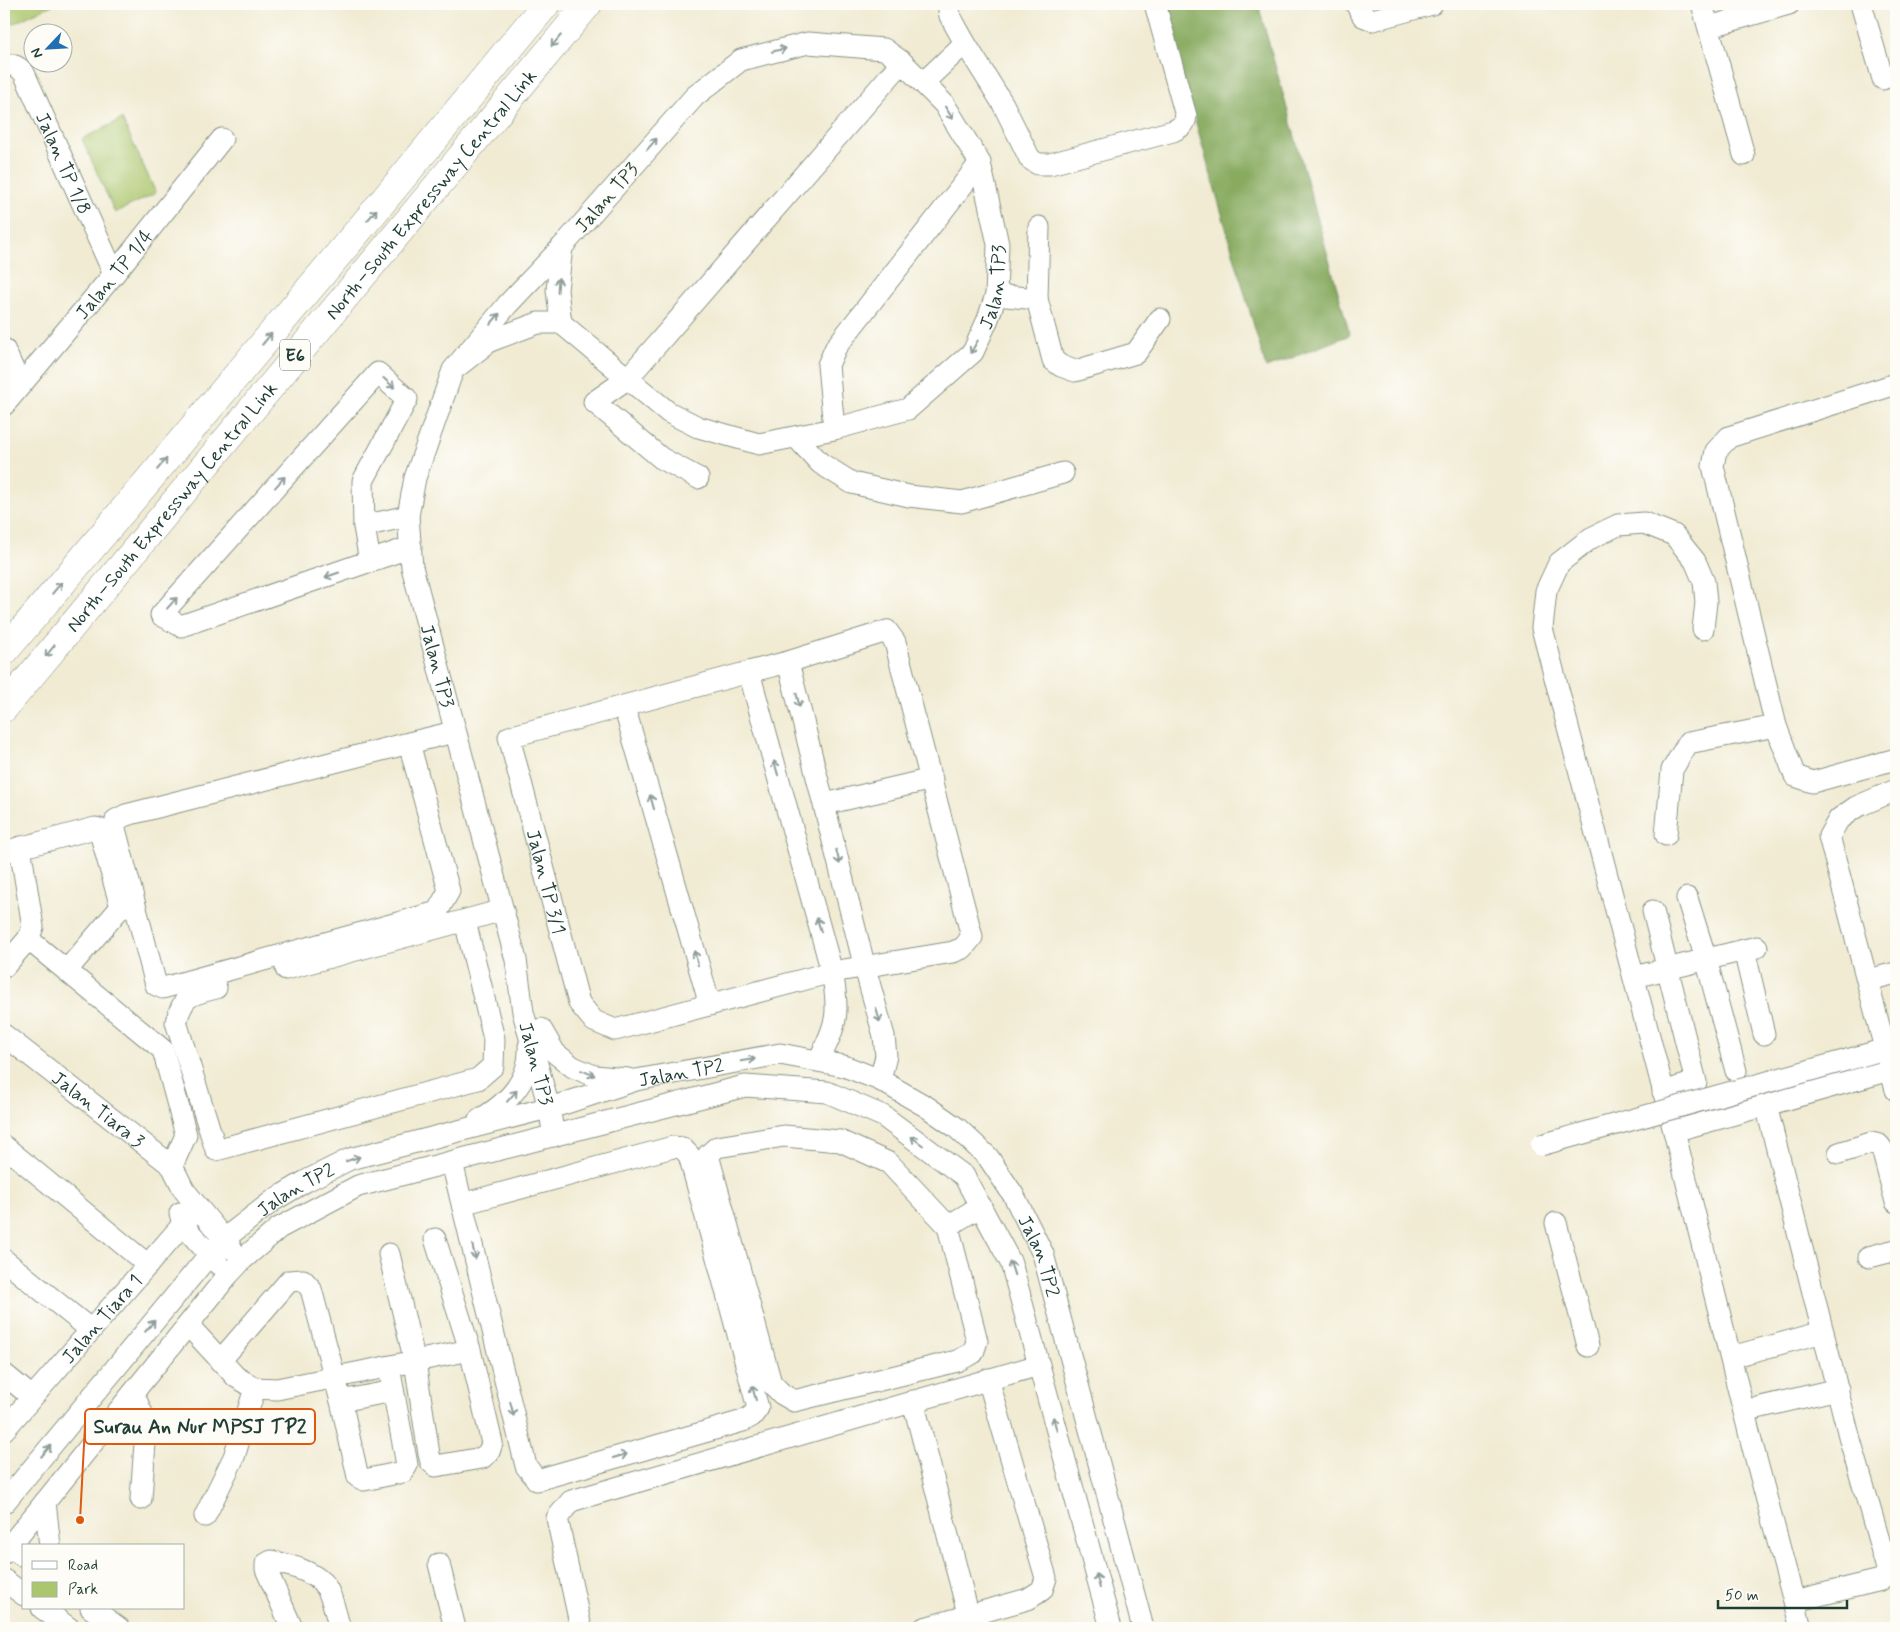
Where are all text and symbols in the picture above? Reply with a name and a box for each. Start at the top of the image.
north arrow [22,22,72,72]
one-way arrow [551,34,562,47]
text: N [27,45,47,61]
one-way arrow [771,45,787,55]
street label: North–South Expressway Central Link [320,64,543,325]
one-way arrow [945,105,955,119]
street label: Jalan TP 1/8 [29,108,97,218]
one-way arrow [647,138,658,151]
street label: Jalan TP3 [570,157,645,238]
one-way arrow [366,209,377,222]
street label: Jalan TP 1/4 [70,224,159,325]
street label: Jalan TP3 [974,244,1012,334]
one-way arrow [553,277,563,293]
one-way arrow [490,313,501,326]
one-way arrow [261,333,273,346]
road number: E6 [280,340,310,370]
one-way arrow [969,340,979,354]
street label: North–South Expressway Central Link [61,377,284,638]
one-way arrow [383,378,396,389]
one-way arrow [157,457,168,470]
one-way arrow [274,476,286,489]
one-way arrow [324,570,340,580]
one-way arrow [52,582,63,595]
one-way arrow [166,597,177,610]
street label: Jalan TP3 [414,622,460,711]
one-way arrow [45,644,56,657]
one-way arrow [794,691,803,707]
one-way arrow [770,761,780,777]
one-way arrow [646,794,656,810]
street label: Jalan TP 3/1 [520,827,571,937]
one-way arrow [834,849,843,865]
one-way arrow [814,917,824,933]
one-way arrow [691,950,701,966]
one-way arrow [873,1006,883,1022]
street label: Jalan TP3 [512,1019,559,1108]
street label: Jalan TP2 [637,1053,726,1093]
one-way arrow [739,1054,755,1064]
street label: Jalan Tiara 3 [46,1066,149,1154]
one-way arrow [580,1069,595,1078]
one-way arrow [506,1089,517,1102]
one-way arrow [910,1136,924,1146]
one-way arrow [345,1154,360,1163]
street label: Jalan TP2 [252,1158,339,1223]
street label: Jalan TP2 [1012,1211,1065,1300]
one-way arrow [469,1243,479,1259]
one-way arrow [1007,1260,1017,1276]
street label: Jalan Tiara 1 [56,1269,148,1369]
one-way arrow [144,1320,155,1333]
one-way arrow [749,1386,758,1402]
one-way arrow [508,1401,517,1417]
callout: Surau An Nur MPSJ TP2 [85,1409,315,1444]
text: Surau An Nur MPSJ TP2 [93,1414,307,1441]
one-way arrow [1050,1417,1060,1433]
one-way arrow [40,1445,51,1458]
one-way arrow [612,1450,628,1460]
legend [22,1544,185,1610]
text: Road [68,1556,98,1576]
one-way arrow [1093,1574,1102,1590]
scale bar [1718,1577,1846,1609]
text: Park [68,1580,98,1600]
text: 50 m [1725,1586,1759,1606]

